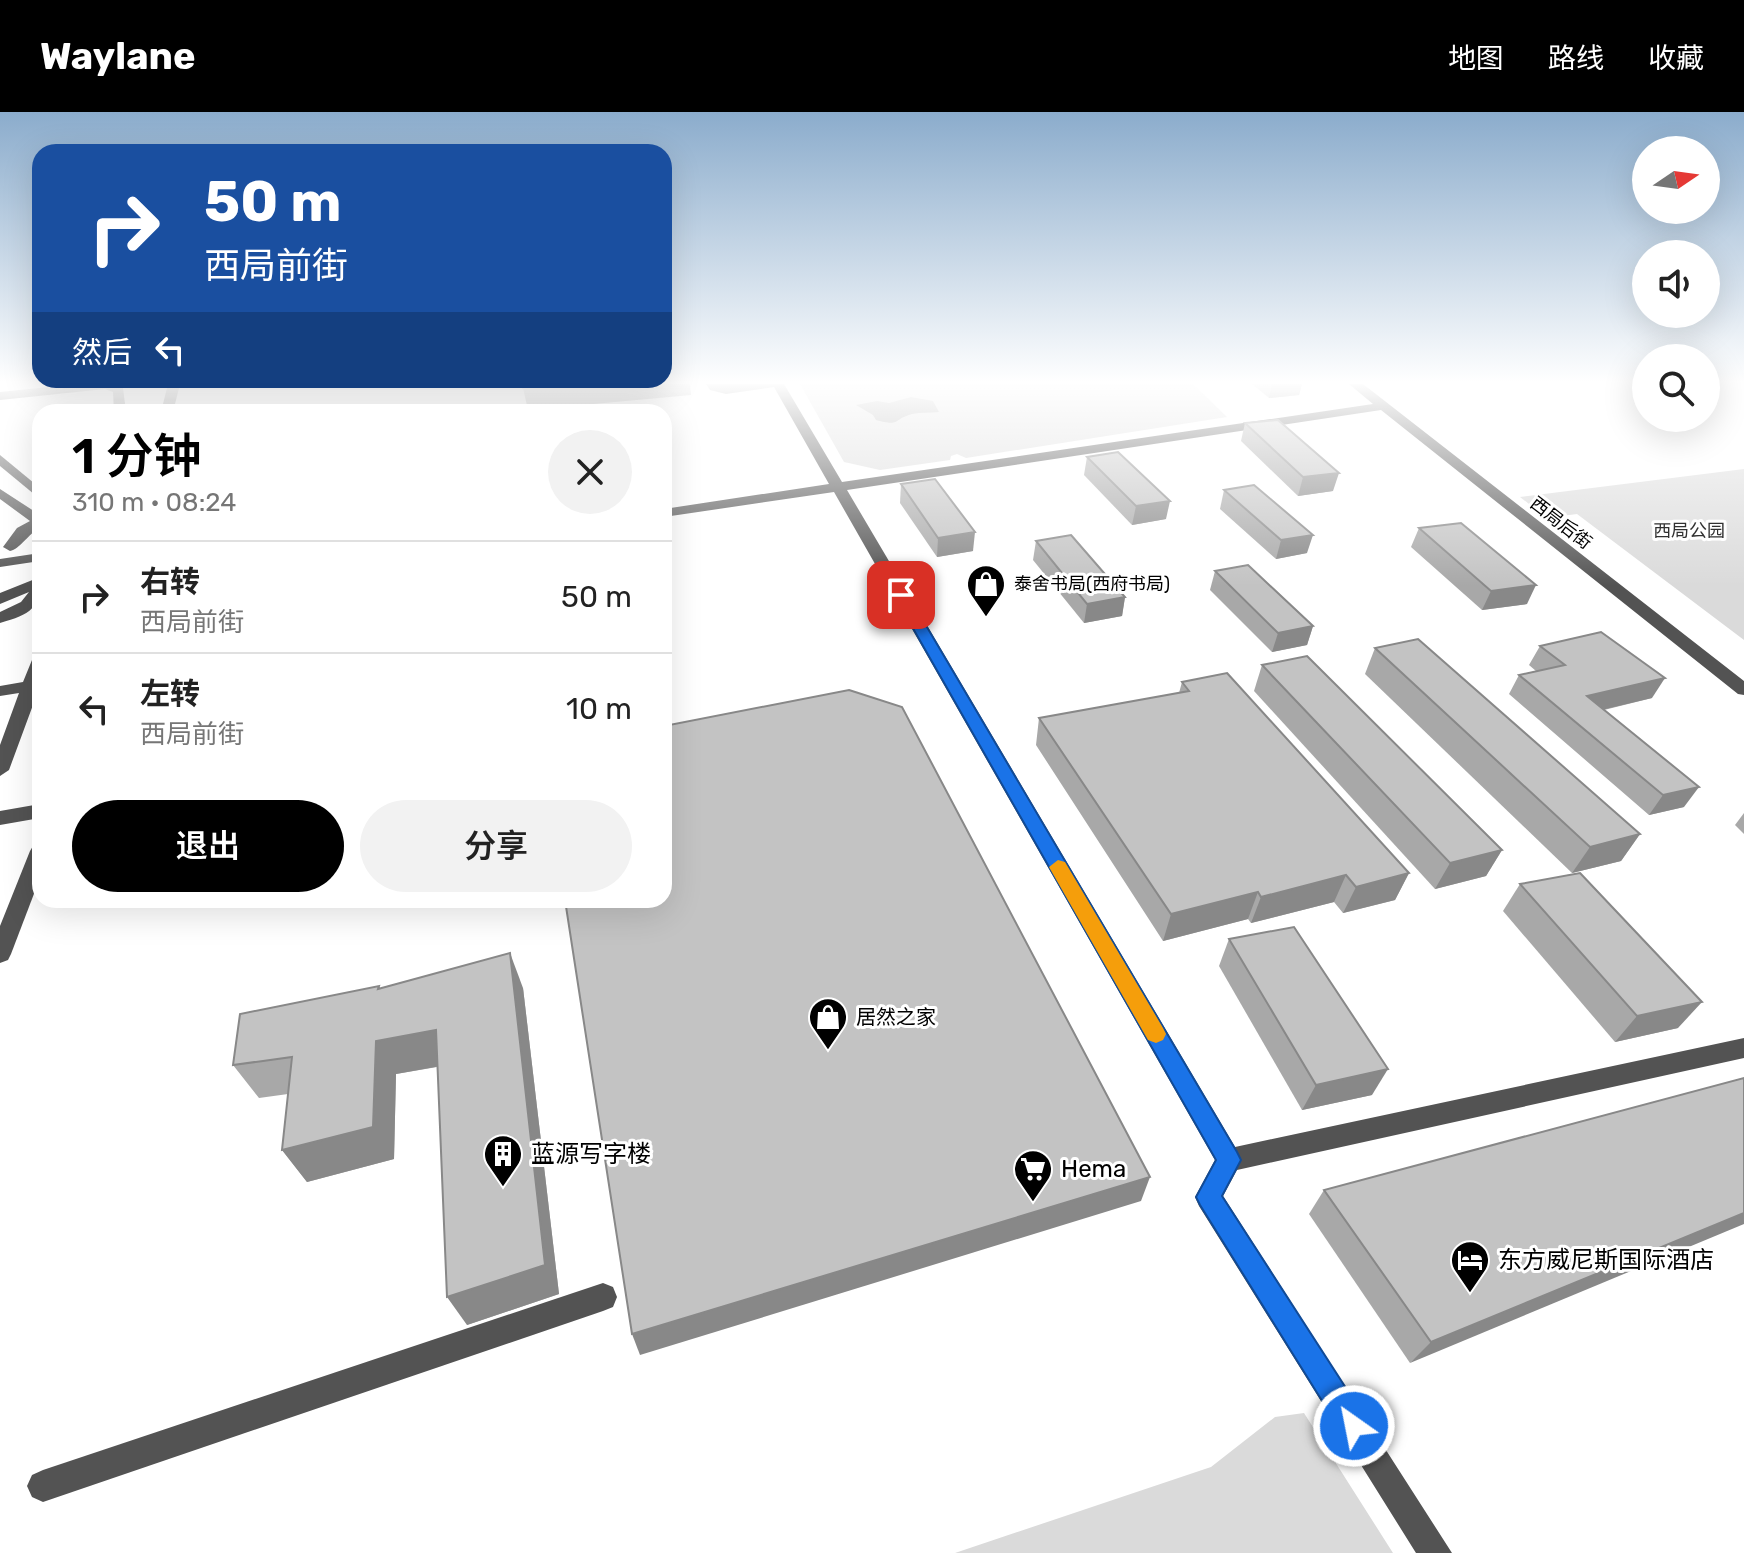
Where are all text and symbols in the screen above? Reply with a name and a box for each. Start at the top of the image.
text: Waylane [40,33,196,79]
text: 地图 [1448,42,1504,75]
text: 路线 [1548,42,1604,75]
text: 收藏 [1648,42,1704,75]
north arrow [1632,136,1720,224]
map controls [1632,136,1720,432]
text: 50 m [204,169,341,235]
icon: right [72,176,176,280]
button: sound [1632,240,1720,328]
text: 西局前街 [204,244,348,287]
icon: left [148,328,192,372]
text: 然后 [72,335,132,371]
button: search [1632,344,1720,432]
text: 1 分钟 [72,428,202,485]
button: close [548,430,632,514]
text: 310 m · 08:24 [72,487,236,518]
street label: 西局后街 [1526,492,1596,554]
park label: 西局公园 [1653,520,1725,542]
pin [867,561,935,629]
shop icon: 泰舍书局(西府书局) [965,563,1007,618]
text: 右转 [140,564,200,600]
icon: arrive [879,573,923,617]
place label: 泰舍书局(西府书局) [1014,573,1170,595]
icon: right [72,575,116,619]
text: 50 m [561,579,632,615]
text: 西局前街 [140,607,244,638]
text: 左转 [140,676,200,712]
icon: left [72,687,116,731]
text: 10 m [566,691,632,727]
text: 西局前街 [140,719,244,750]
button: 退出 [72,800,344,892]
button: 分享 [360,800,632,892]
shop icon: 居然之家 [807,996,849,1051]
place label: 居然之家 [856,1005,936,1029]
building icon: 蓝源写字楼 [482,1133,524,1188]
place label: 蓝源写字楼 [531,1140,651,1168]
supermarket icon: Hema [1012,1148,1054,1203]
place label: Hema [1061,1155,1126,1183]
hotel icon: 东方威尼斯国际酒店 [1449,1239,1491,1294]
place label: 东方威尼斯国际酒店 [1498,1246,1714,1274]
position arrow [1312,1384,1396,1468]

